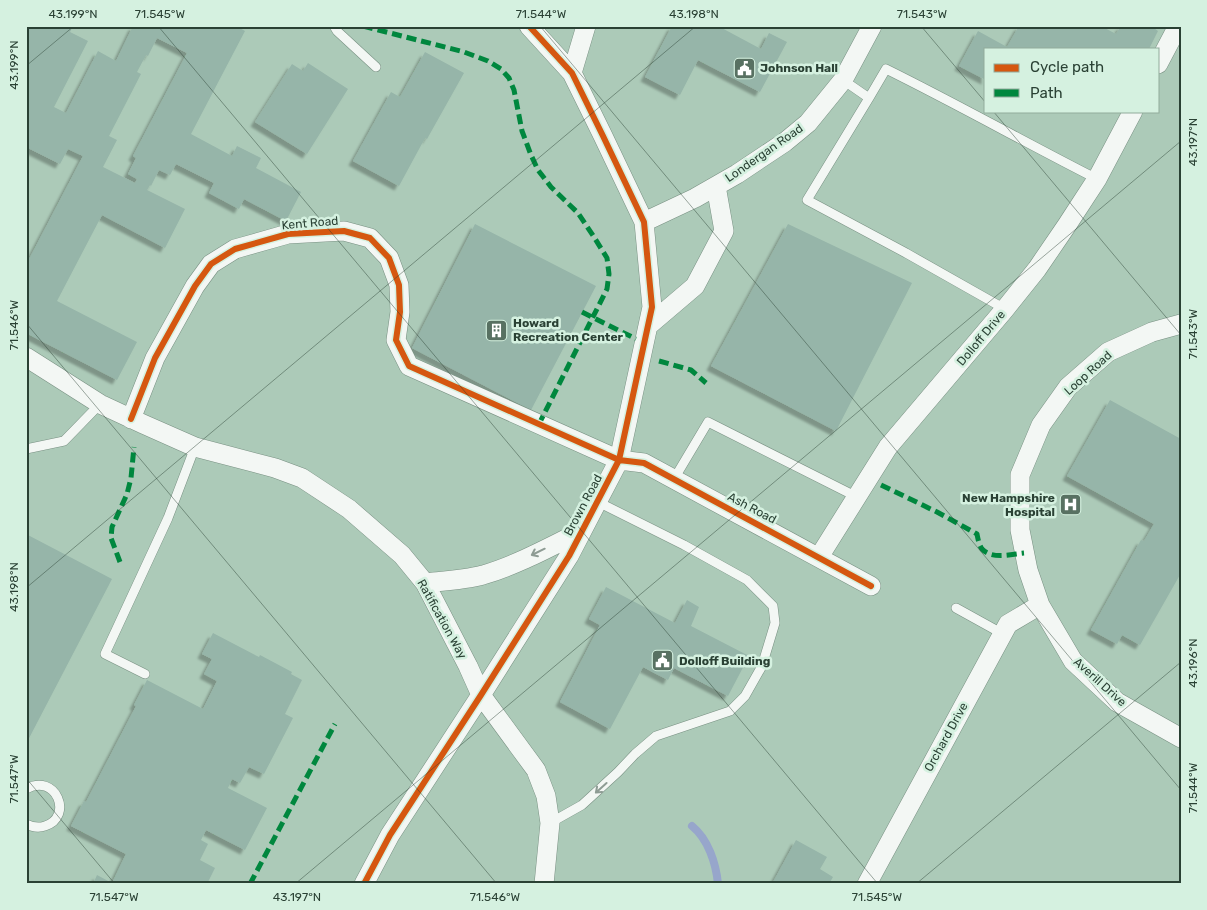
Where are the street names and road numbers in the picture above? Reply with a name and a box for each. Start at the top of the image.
street label: Londergan Road [722,121,806,185]
street label: Kent Road [281,214,339,232]
street label: Dolloff Drive [954,307,1008,368]
street label: Loop Road [1061,348,1115,398]
street label: Brown Road [561,472,605,538]
street label: Ash Road [725,489,779,527]
street label: Ratification Way [414,577,470,662]
street label: Averill Drive [1071,655,1129,709]
street label: Orchard Drive [921,700,971,774]

